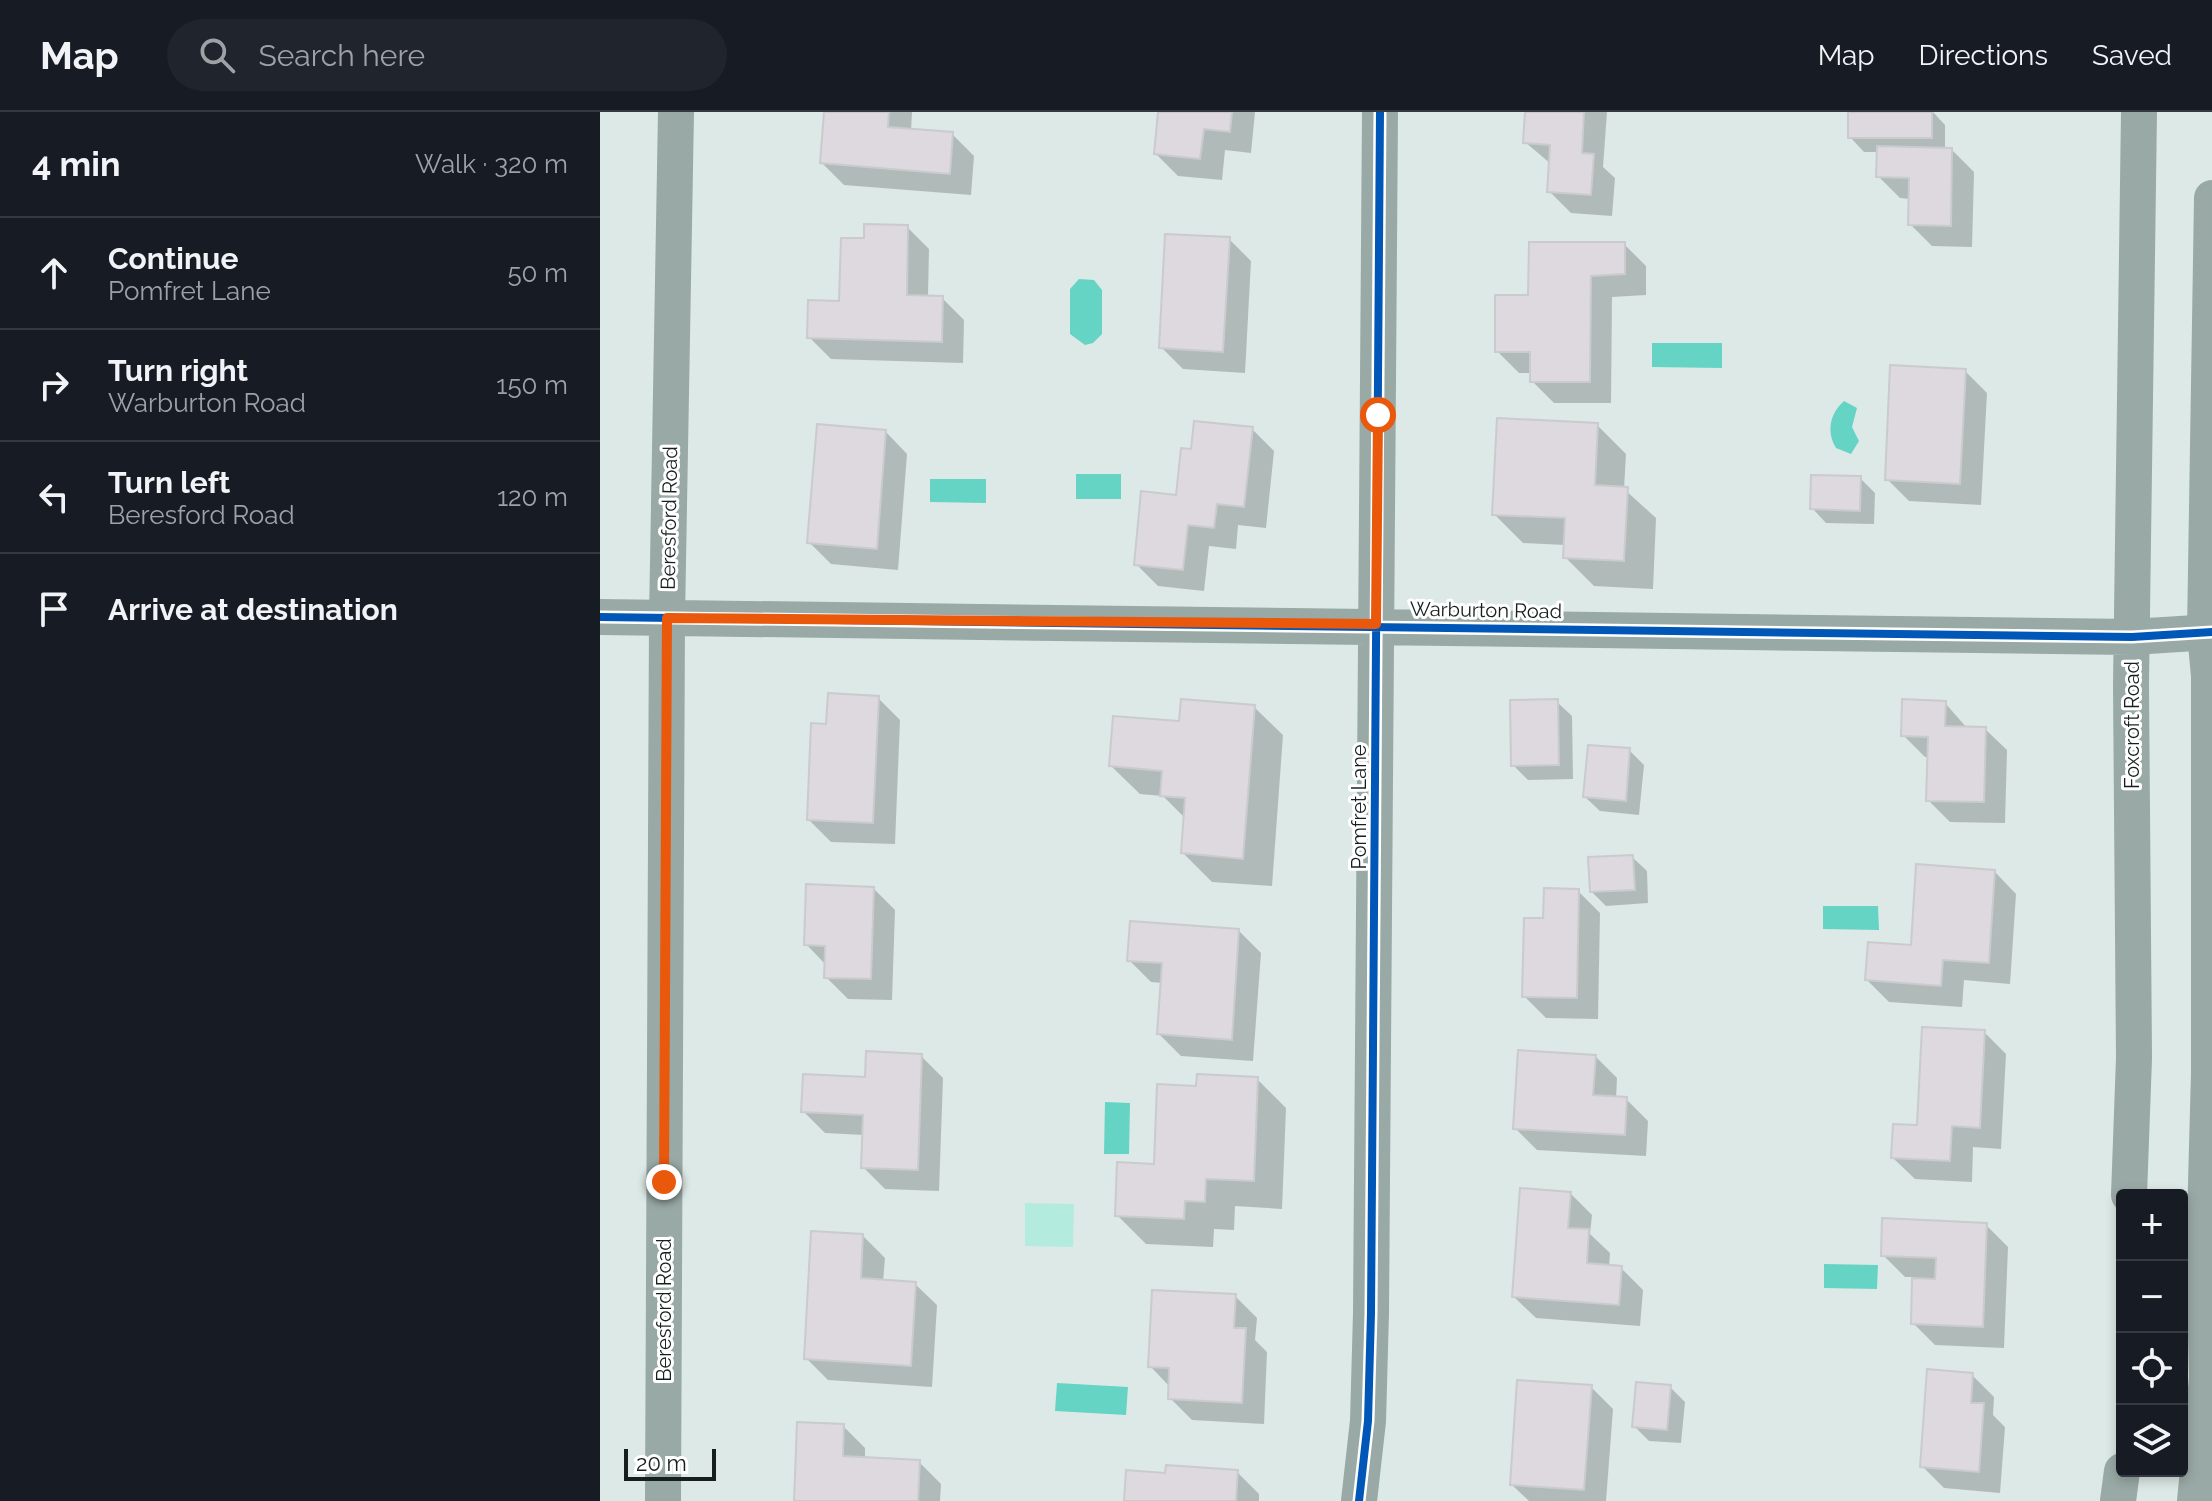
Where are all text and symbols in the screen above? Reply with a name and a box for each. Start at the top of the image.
search box [167,19,727,91]
text: Map [40,33,119,78]
icon: search [195,33,239,77]
text: Search here [259,38,425,73]
text: Map [1818,39,1875,72]
text: Directions [1919,39,2048,72]
text: Saved [2092,39,2172,72]
text: 4 min [32,144,120,184]
text: Walk · 320 m [415,149,568,179]
text: Continue [108,241,239,276]
icon: ahead [32,251,76,295]
text: 50 m [507,258,568,288]
text: Pomfret Lane [108,276,271,306]
text: Turn right [108,353,248,388]
icon: right [32,363,76,407]
text: 150 m [496,370,568,400]
text: Warburton Road [108,388,306,418]
route start [1360,397,1396,433]
street label: Beresford Road [656,446,682,590]
text: Turn left [108,465,230,500]
icon: left [32,475,76,519]
text: 120 m [497,482,568,512]
text: Beresford Road [108,500,295,530]
icon: arrive [32,587,76,631]
text: Arrive at destination [108,592,398,627]
street label: Warburton Road [1410,597,1562,623]
street label: Foxcroft Road [2120,661,2144,789]
street label: Pomfret Lane [1347,744,1371,870]
route end [646,1164,682,1200]
map controls [2116,1189,2188,1477]
button: + [2116,1189,2188,1261]
street label: Beresford Road [652,1238,676,1382]
button: − [2116,1261,2188,1333]
button: locate [2116,1333,2188,1405]
button: layers [2116,1405,2188,1477]
scale bar [624,1445,716,1481]
text: 20 m [636,1450,687,1476]

